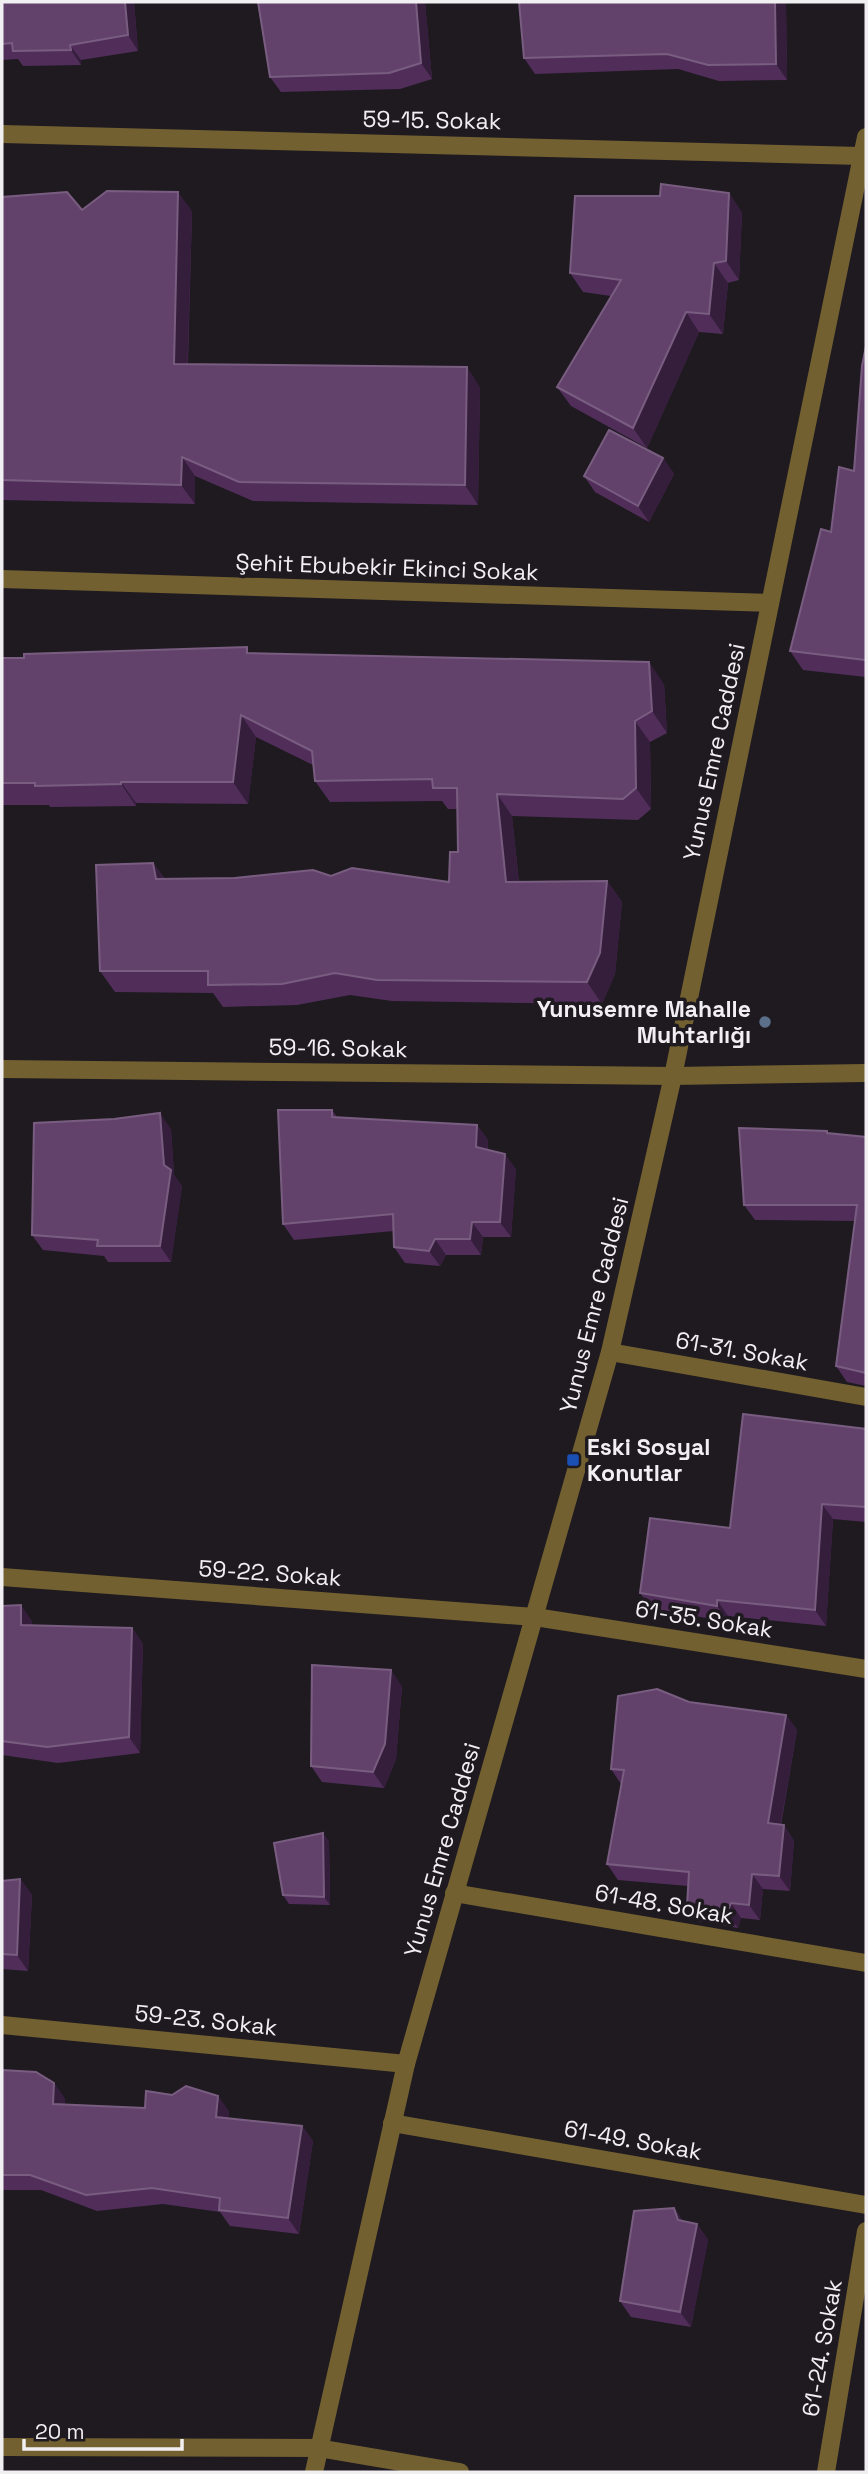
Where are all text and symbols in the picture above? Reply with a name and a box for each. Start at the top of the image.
street label: 59-15. Sokak [362,104,502,136]
street label: Şehit Ebubekir Ekinci Sokak [235,547,539,587]
street label: Yunus Emre Caddesi [676,640,752,864]
place label: Yunusemre Mahalle Muhtarlığı [537,994,751,1050]
marker: Yunusemre Mahalle Muhtarlığı [757,1014,773,1030]
street label: 59-16. Sokak [268,1032,408,1064]
street label: Yunus Emre Caddesi [553,1194,635,1416]
street label: 61-31. Sokak [673,1325,811,1377]
place label: Eski Sosyal Konutlar [587,1432,710,1488]
marker: Eski Sosyal Konutlar [565,1452,581,1468]
street label: 59-22. Sokak [198,1553,342,1593]
street label: 61-35. Sokak [633,1593,775,1645]
street label: Yunus Emre Caddesi [397,1739,487,1961]
street label: 61-48. Sokak [593,1877,735,1931]
street label: 59-23. Sokak [133,1998,279,2042]
street label: 61-49. Sokak [562,2113,704,2167]
street label: 61-24. Sokak [795,2277,849,2419]
scale bar [24,2408,182,2452]
text: 20 m [35,2418,85,2445]

